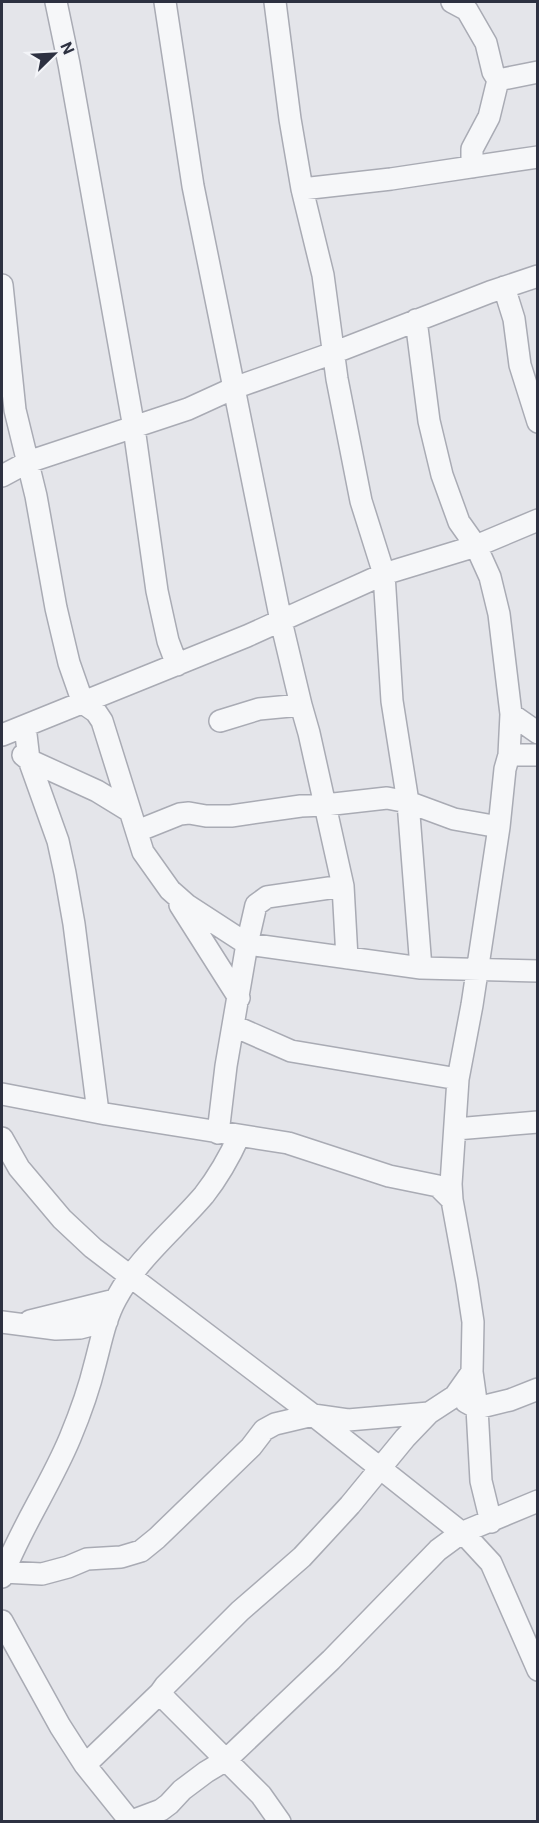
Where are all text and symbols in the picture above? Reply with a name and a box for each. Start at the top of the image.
north arrow [24,24,84,84]
text: N [56,39,78,57]

